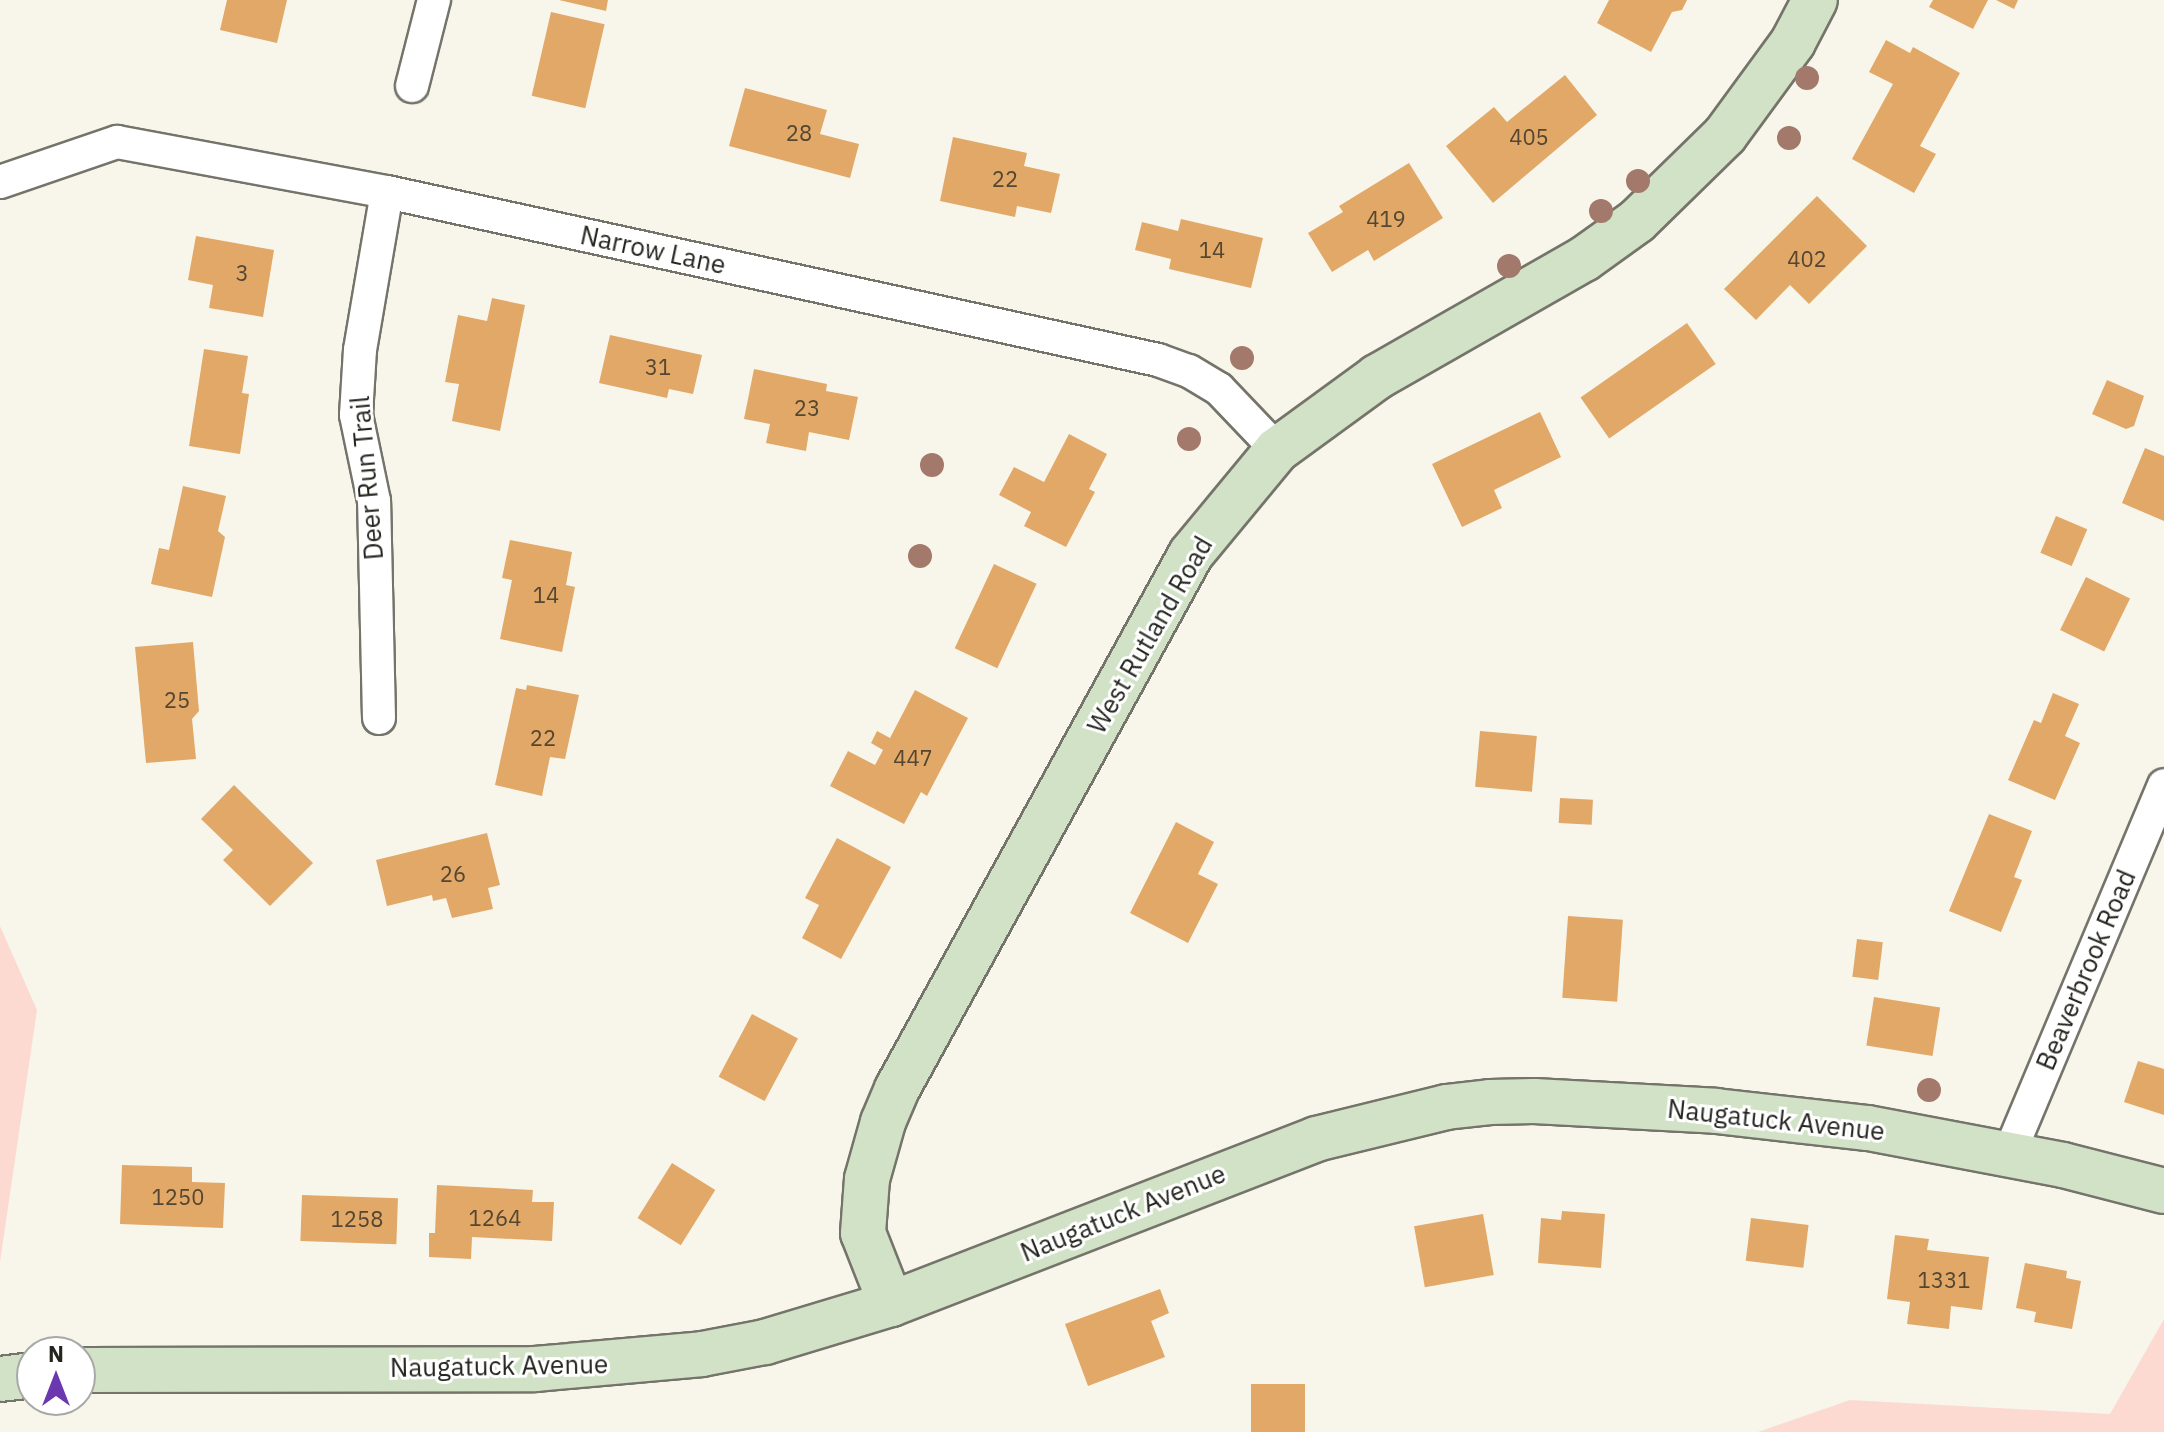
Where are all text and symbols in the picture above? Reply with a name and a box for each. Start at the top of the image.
house number: 28 [786,120,812,146]
house number: 405 [1509,124,1549,150]
house number: 22 [992,166,1018,192]
house number: 419 [1366,206,1406,232]
street label: Narrow Lane [578,219,728,281]
house number: 14 [1199,237,1225,263]
house number: 402 [1787,246,1827,272]
house number: 3 [235,260,249,286]
house number: 31 [645,354,671,380]
street label: Deer Run Trail [344,395,390,561]
house number: 23 [794,395,820,421]
street label: West Rutland Road [1081,531,1219,739]
house number: 14 [533,582,559,608]
house number: 25 [164,687,190,713]
house number: 22 [530,725,556,751]
house number: 447 [893,745,933,771]
house number: 26 [440,861,466,887]
street label: Beaverbrook Road [2030,865,2142,1075]
street label: Naugatuck Avenue [1666,1093,1886,1147]
street label: Naugatuck Avenue [1016,1158,1230,1268]
house number: 1250 [152,1184,204,1210]
house number: 1264 [469,1205,521,1231]
house number: 1258 [331,1206,383,1232]
house number: 1331 [1918,1267,1970,1293]
north arrow [16,1336,96,1416]
text: N [48,1339,64,1368]
street label: Naugatuck Avenue [390,1348,608,1384]

